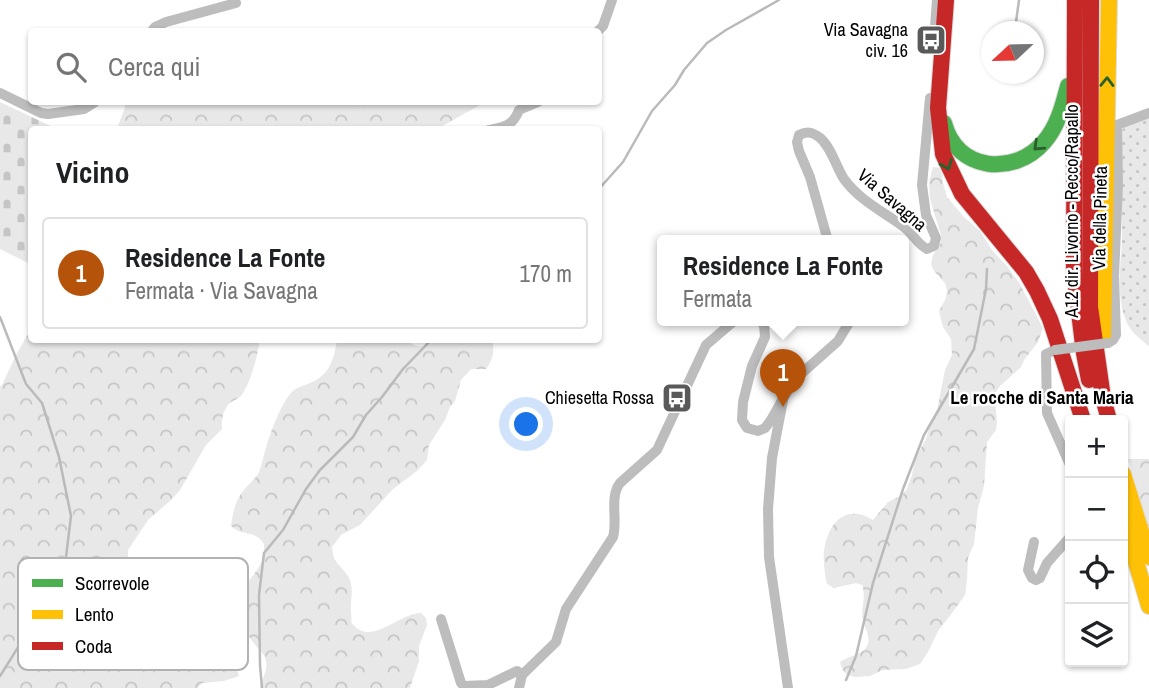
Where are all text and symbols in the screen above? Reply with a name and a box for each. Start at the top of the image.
place label: Via Savagna civ. 16 [824,17,908,63]
north arrow [981,21,1044,84]
bus stop icon: Via Savagna civ. 16 [914,23,948,57]
search box [28,28,602,105]
icon: search [52,48,90,86]
text: Cerca qui [108,49,200,84]
one-way arrow [1100,77,1115,88]
street label: A12 dir. Livorno - Recco/Rapallo [1059,104,1084,319]
one-way arrow [1033,137,1046,150]
text: Vicino [56,152,129,192]
one-way arrow [939,158,953,170]
street label: Via Savagna [852,163,932,237]
street label: Via della Pineta [1086,166,1113,270]
popup [657,235,909,326]
text: Residence La Fonte [125,240,325,275]
text: Residence La Fonte [683,248,883,283]
text: 1 [76,258,86,289]
text: 170 m [520,258,572,289]
text: Fermata · Via Savagna [125,275,318,306]
text: Fermata [683,283,752,314]
pin: 1 [760,349,806,407]
bus stop icon: Chiesetta Rossa [660,381,694,415]
district label: Le rocche di Santa Maria [950,384,1134,410]
place label: Chiesetta Rossa [545,385,654,410]
your location [509,407,543,441]
map controls [1065,415,1128,667]
button: + [1065,415,1128,478]
button: − [1065,478,1128,541]
button: locate [1065,541,1128,604]
legend [18,558,248,670]
text: Scorrevole [75,570,149,596]
text: Lento [75,601,114,627]
button: layers [1065,604,1128,667]
text: Coda [75,633,113,659]

